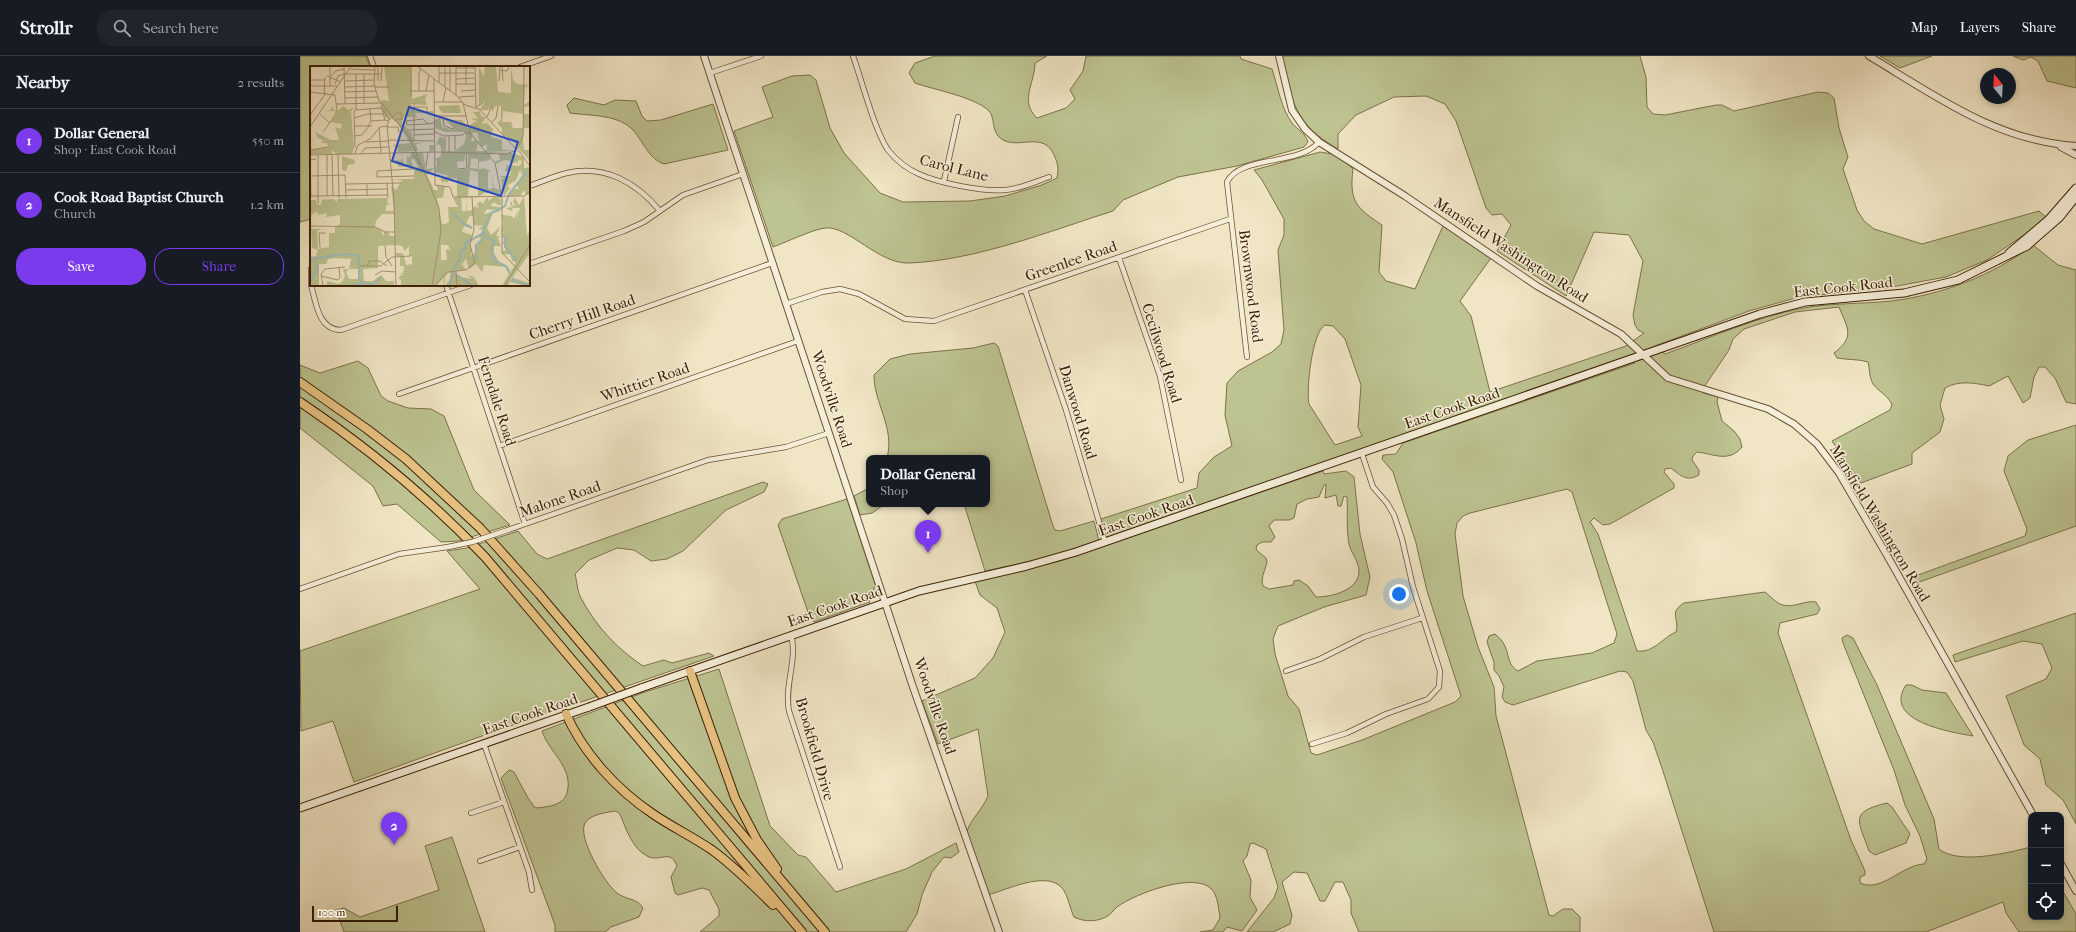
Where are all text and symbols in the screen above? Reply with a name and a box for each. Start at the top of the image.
search box [97,10,377,46]
text: Strollr [20,17,73,39]
icon: search [111,17,133,39]
text: Search here [143,19,219,37]
text: Map [1911,19,1938,36]
text: Layers [1960,19,2000,36]
text: Share [2022,19,2056,36]
inset map [310,66,530,286]
north arrow [1980,68,2016,104]
text: Nearby [16,72,70,92]
text: 2 results [238,75,284,90]
text: Dollar General [54,124,149,142]
text: 1 [27,133,31,148]
text: 550 m [252,133,284,148]
text: Shop · East Cook Road [54,142,176,157]
street label: Carol Lane [918,151,991,185]
text: Cook Road Baptist Church [54,188,224,206]
street label: Mansfield Washington Road [1431,193,1592,307]
text: 2 [26,197,32,212]
text: 1.2 km [250,197,284,212]
text: Church [54,206,96,221]
street label: Brownwood Road [1235,228,1267,344]
street label: Greenlee Road [1023,237,1120,285]
button: Save [16,248,146,285]
button: Share [154,248,284,285]
street label: East Cook Road [1792,273,1894,301]
street label: Cherry Hill Road [527,290,638,344]
street label: Cecilwood Road [1138,301,1186,406]
street label: Woodville Road [807,347,856,451]
street label: Ferndale Road [474,354,520,449]
street label: Whittier Road [597,358,693,406]
street label: Danwood Road [1055,363,1101,462]
street label: East Cook Road [1402,383,1503,433]
street label: Mansfield Washington Road [1826,441,1935,606]
popup [866,455,990,507]
text: Dollar General [880,465,976,483]
street label: Malone Road [517,476,604,521]
text: Shop [880,483,908,498]
street label: East Cook Road [1096,490,1197,540]
pin: 1 [915,520,941,553]
street label: East Cook Road [785,581,886,631]
your location [1389,584,1409,604]
street label: Woodville Road [910,654,960,758]
street label: East Cook Road [480,689,581,739]
street label: Brookfield Drive [792,695,839,803]
pin: 2 [381,812,407,845]
map controls [2028,812,2064,920]
button: + [2028,812,2064,848]
button: − [2028,848,2064,884]
button: locate [2028,884,2064,920]
scale bar [312,904,398,923]
text: 100 m [318,906,346,919]

